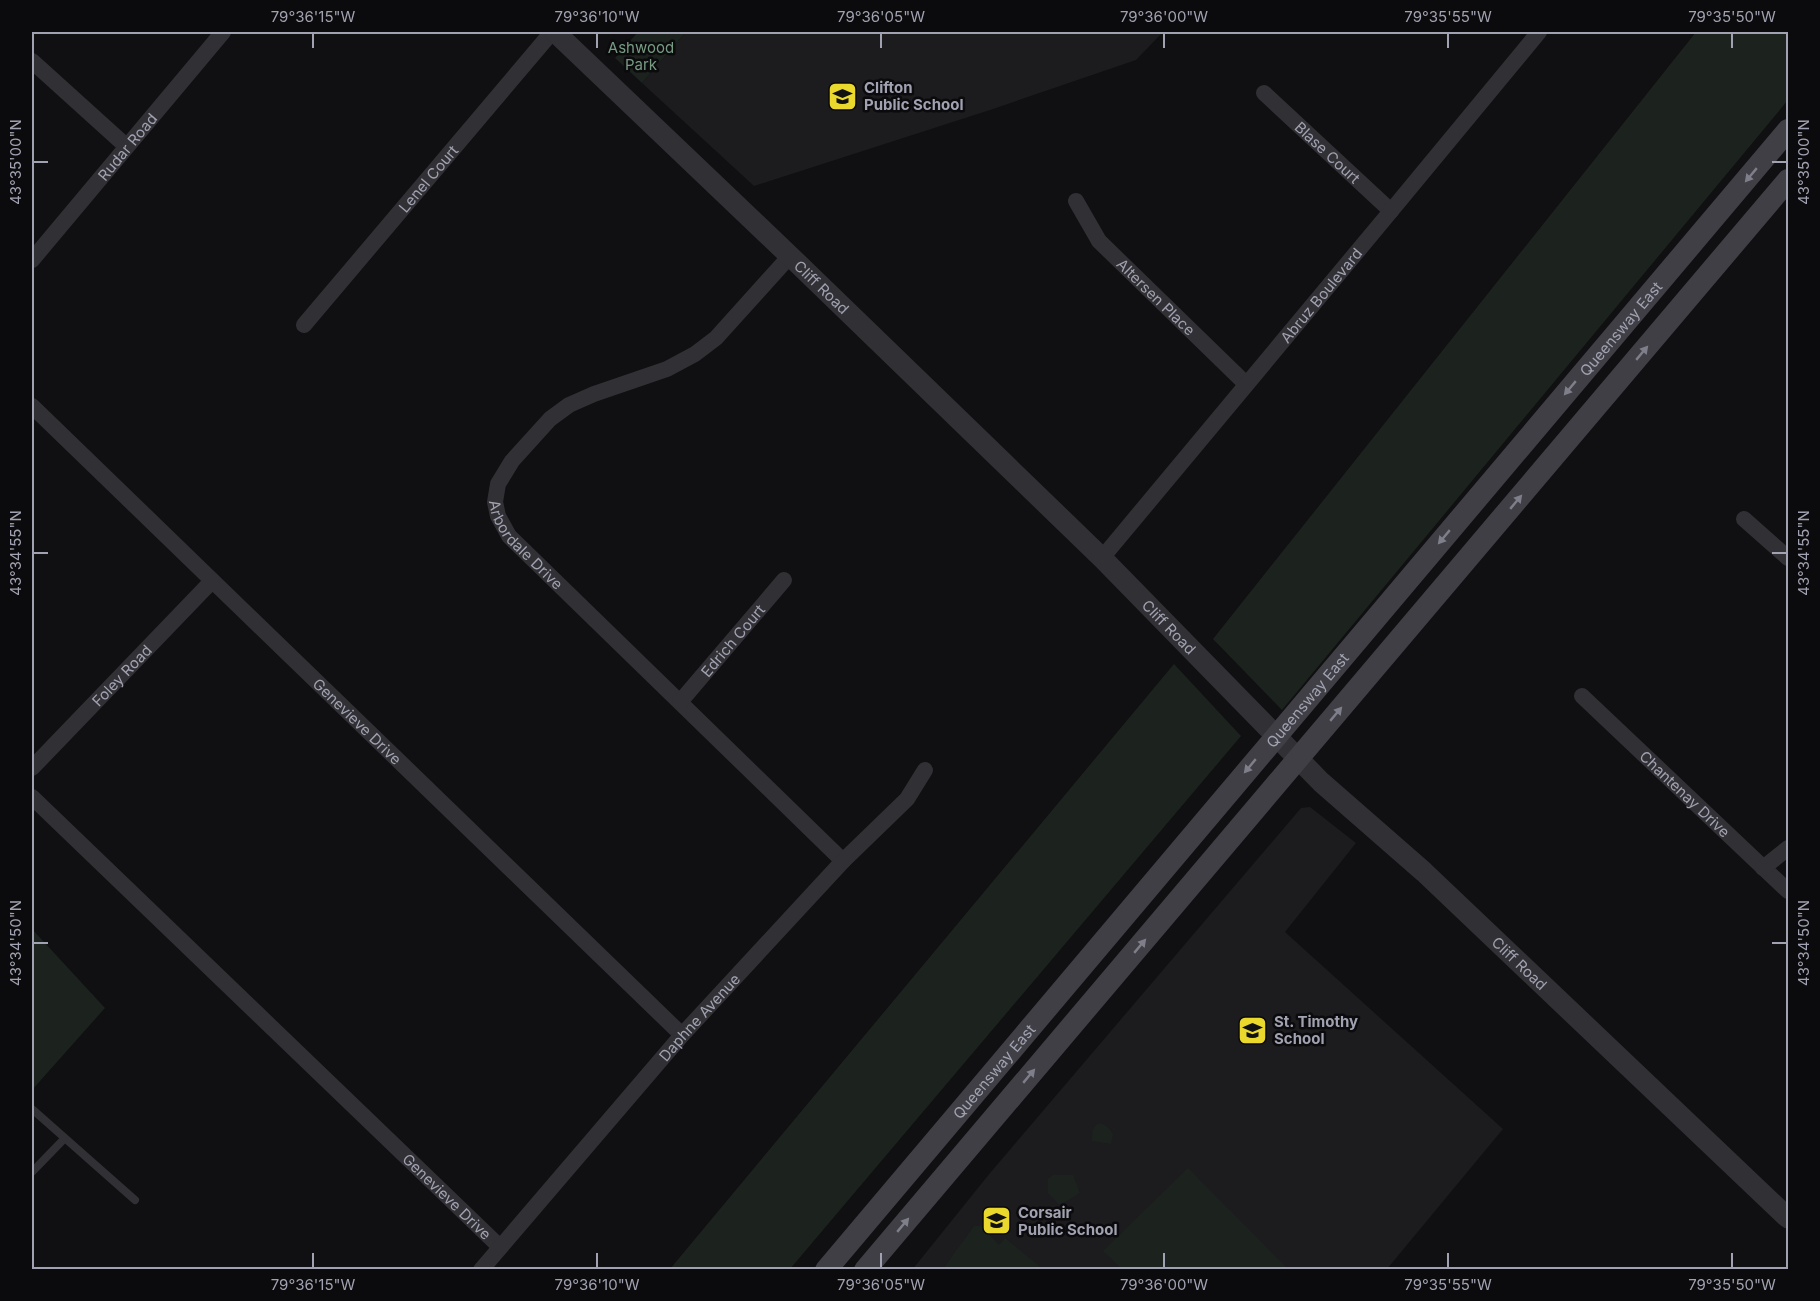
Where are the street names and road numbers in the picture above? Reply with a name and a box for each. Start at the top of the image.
street label: Rudar Road [93,109,161,184]
street label: Blase Court [1291,117,1364,187]
street label: Lenel Court [394,141,462,216]
street label: Abruz Boulevard [1276,244,1366,347]
street label: Altersen Place [1113,254,1199,339]
street label: Cliff Road [790,256,853,318]
street label: Queensway East [1575,277,1666,380]
street label: Arbordale Drive [485,498,567,593]
street label: Cliff Road [1138,595,1200,658]
street label: Edrich Court [696,600,769,680]
street label: Foley Road [87,640,155,710]
street label: Queensway East [1262,649,1353,751]
street label: Genevieve Drive [309,674,406,768]
street label: Chantenay Drive [1636,746,1734,841]
street label: Cliff Road [1488,932,1551,994]
street label: Daphne Avenue [655,969,744,1065]
street label: Queensway East [948,1020,1039,1123]
street label: Genevieve Drive [399,1149,496,1243]

